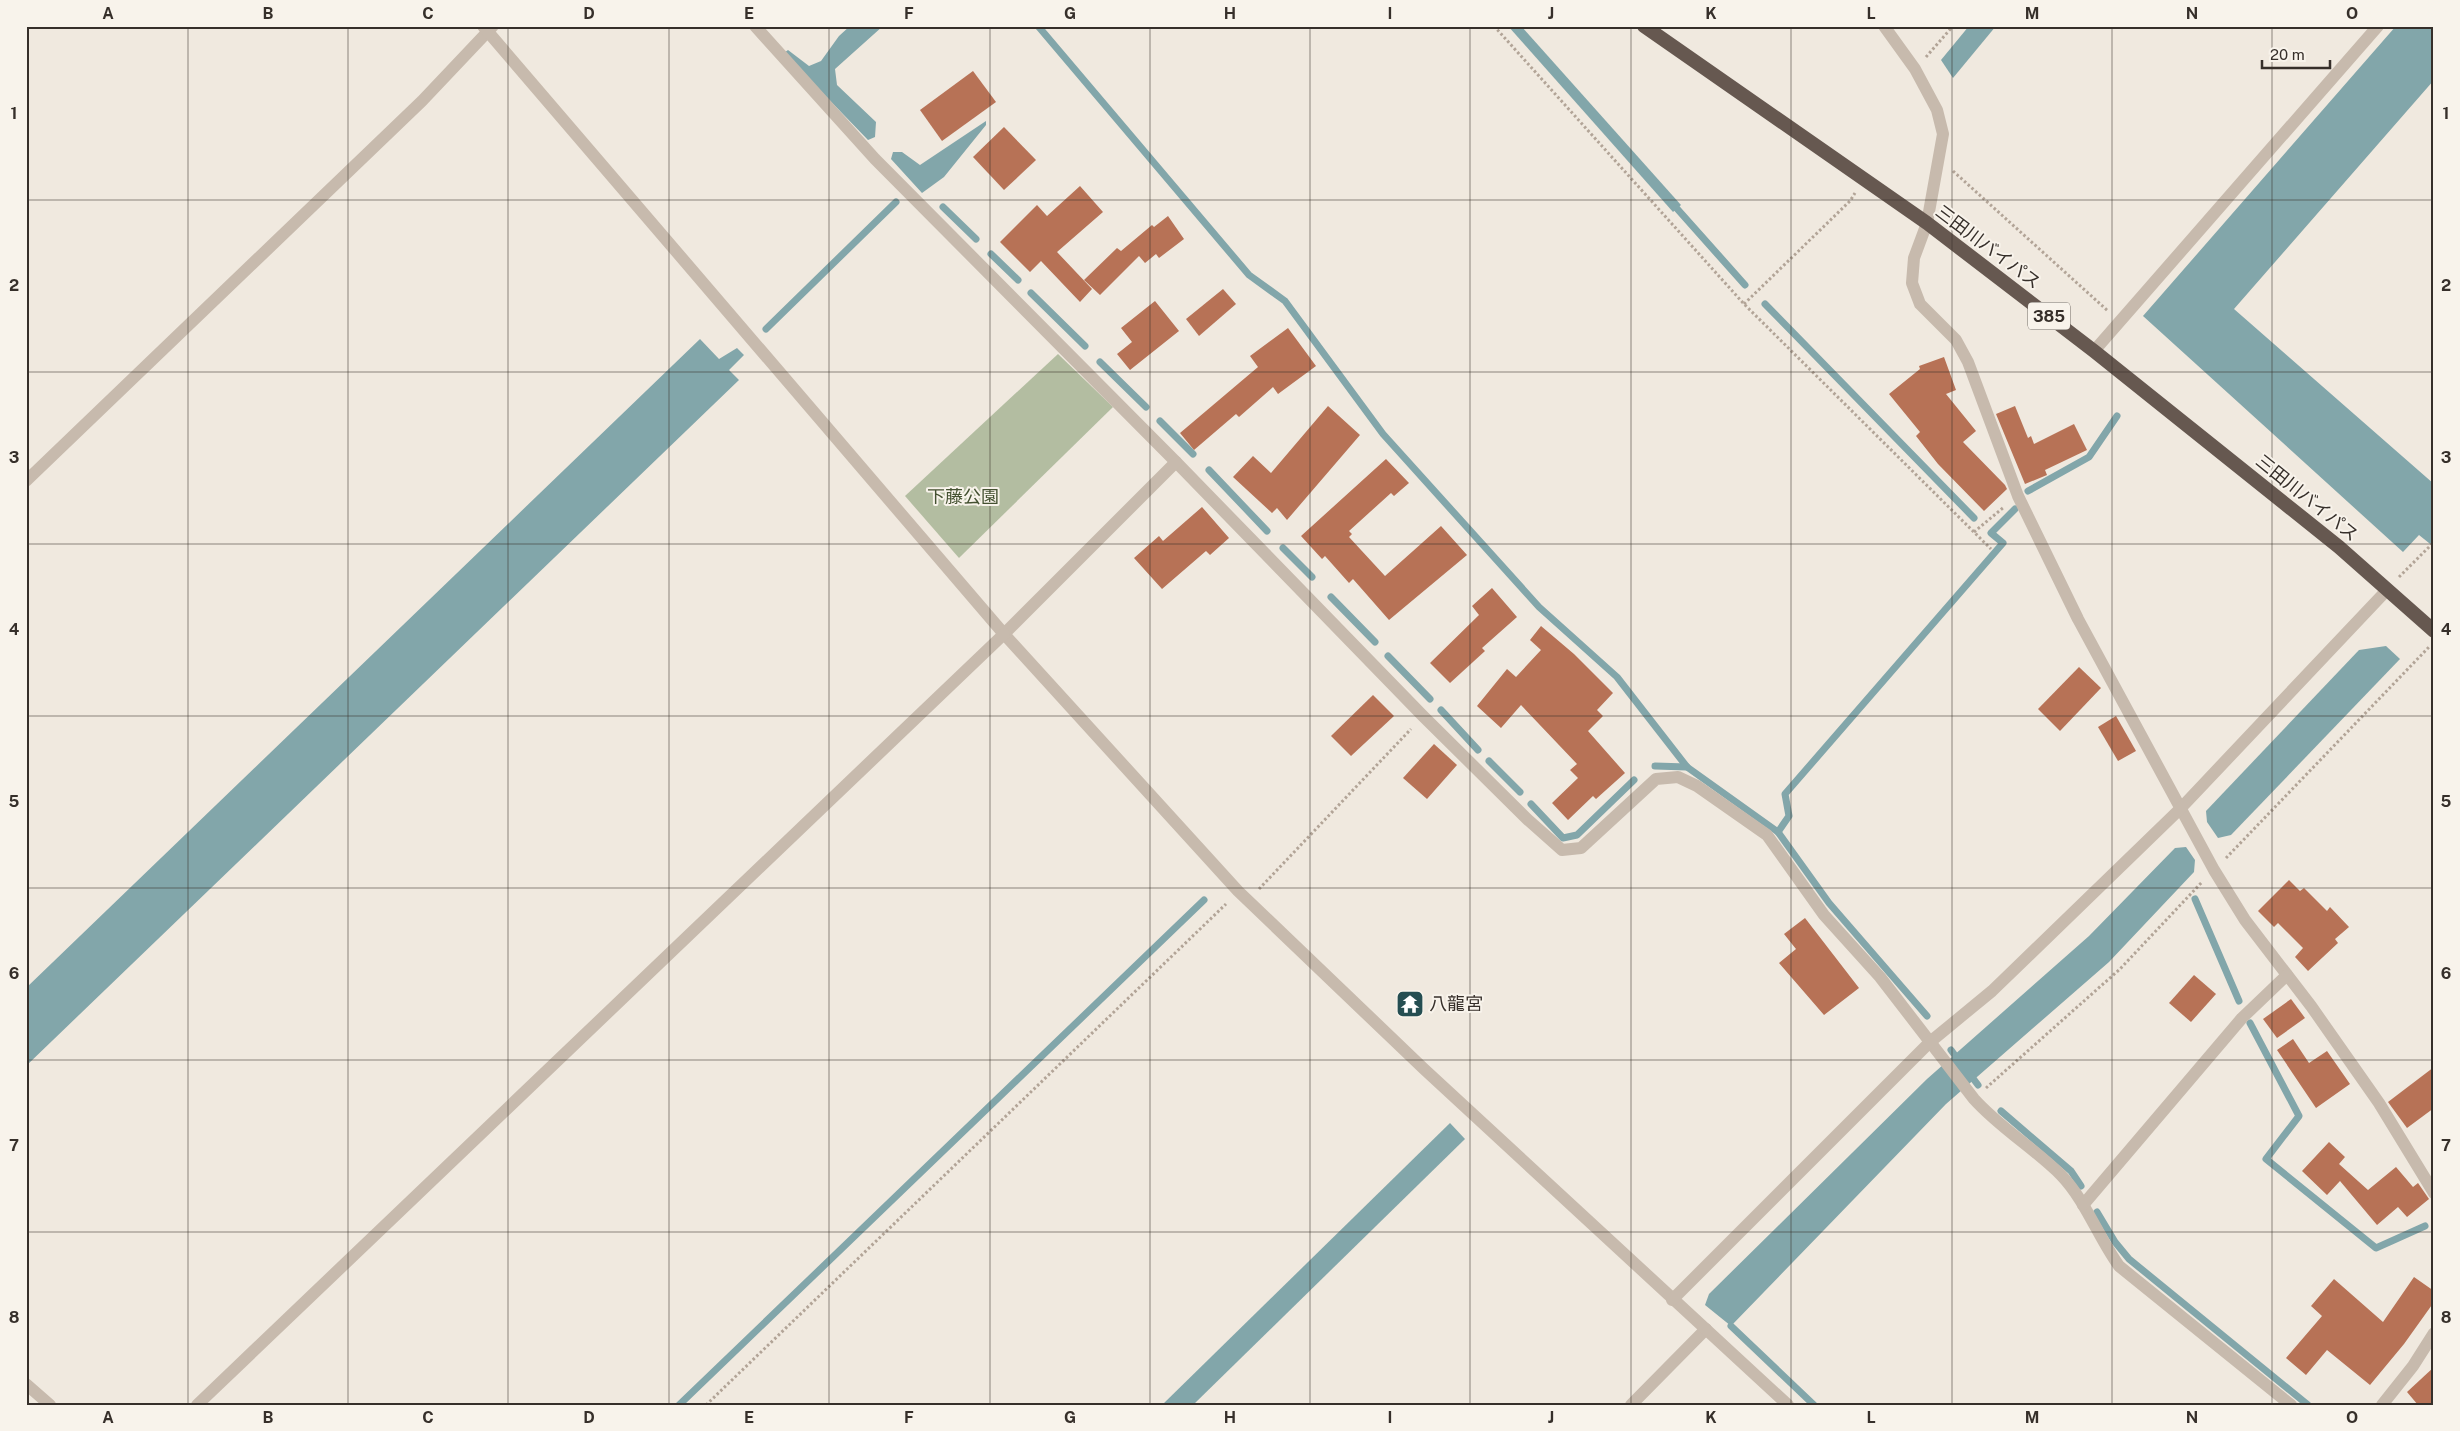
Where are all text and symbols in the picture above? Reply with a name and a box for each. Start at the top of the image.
text: A [102,4,114,23]
text: B [263,4,274,23]
text: C [422,4,434,23]
text: D [583,4,595,23]
text: E [744,4,754,23]
text: F [904,4,914,23]
text: G [1064,4,1076,23]
text: H [1224,4,1236,23]
text: I [1388,4,1392,23]
text: J [1548,4,1554,23]
text: K [1705,4,1717,23]
text: L [1866,4,1876,23]
text: M [2025,4,2039,23]
text: N [2186,4,2198,23]
text: O [2346,4,2358,23]
scale bar [2262,38,2330,70]
text: 20 m [2270,46,2305,63]
text: 1 [11,104,17,123]
text: 1 [2443,104,2449,123]
street label: 三田川バイパス [1932,200,2045,293]
text: 2 [9,276,19,295]
text: 2 [2441,276,2451,295]
road number: 385 [2028,302,2070,330]
text: 3 [9,448,19,467]
text: 3 [2441,448,2451,467]
street label: 三田川バイパス [2252,450,2363,545]
park label: 下藤公園 [927,486,999,507]
text: 4 [9,620,20,639]
text: 4 [2441,620,2452,639]
text: 5 [9,792,20,811]
text: 5 [2441,792,2452,811]
text: 6 [9,964,19,983]
text: 6 [2441,964,2451,983]
temple icon: 八龍宮 [1395,989,1425,1019]
place label: 八龍宮 [1429,993,1483,1014]
text: 7 [9,1136,19,1155]
text: 7 [2441,1136,2451,1155]
text: 8 [9,1308,20,1327]
text: 8 [2441,1308,2452,1327]
text: A [102,1408,114,1427]
text: B [263,1408,274,1427]
text: C [422,1408,434,1427]
text: D [583,1408,595,1427]
text: E [744,1408,754,1427]
text: F [904,1408,914,1427]
text: G [1064,1408,1076,1427]
text: H [1224,1408,1236,1427]
text: I [1388,1408,1392,1427]
text: J [1548,1408,1554,1427]
text: K [1705,1408,1717,1427]
text: L [1866,1408,1876,1427]
text: M [2025,1408,2039,1427]
text: N [2186,1408,2198,1427]
text: O [2346,1408,2358,1427]

